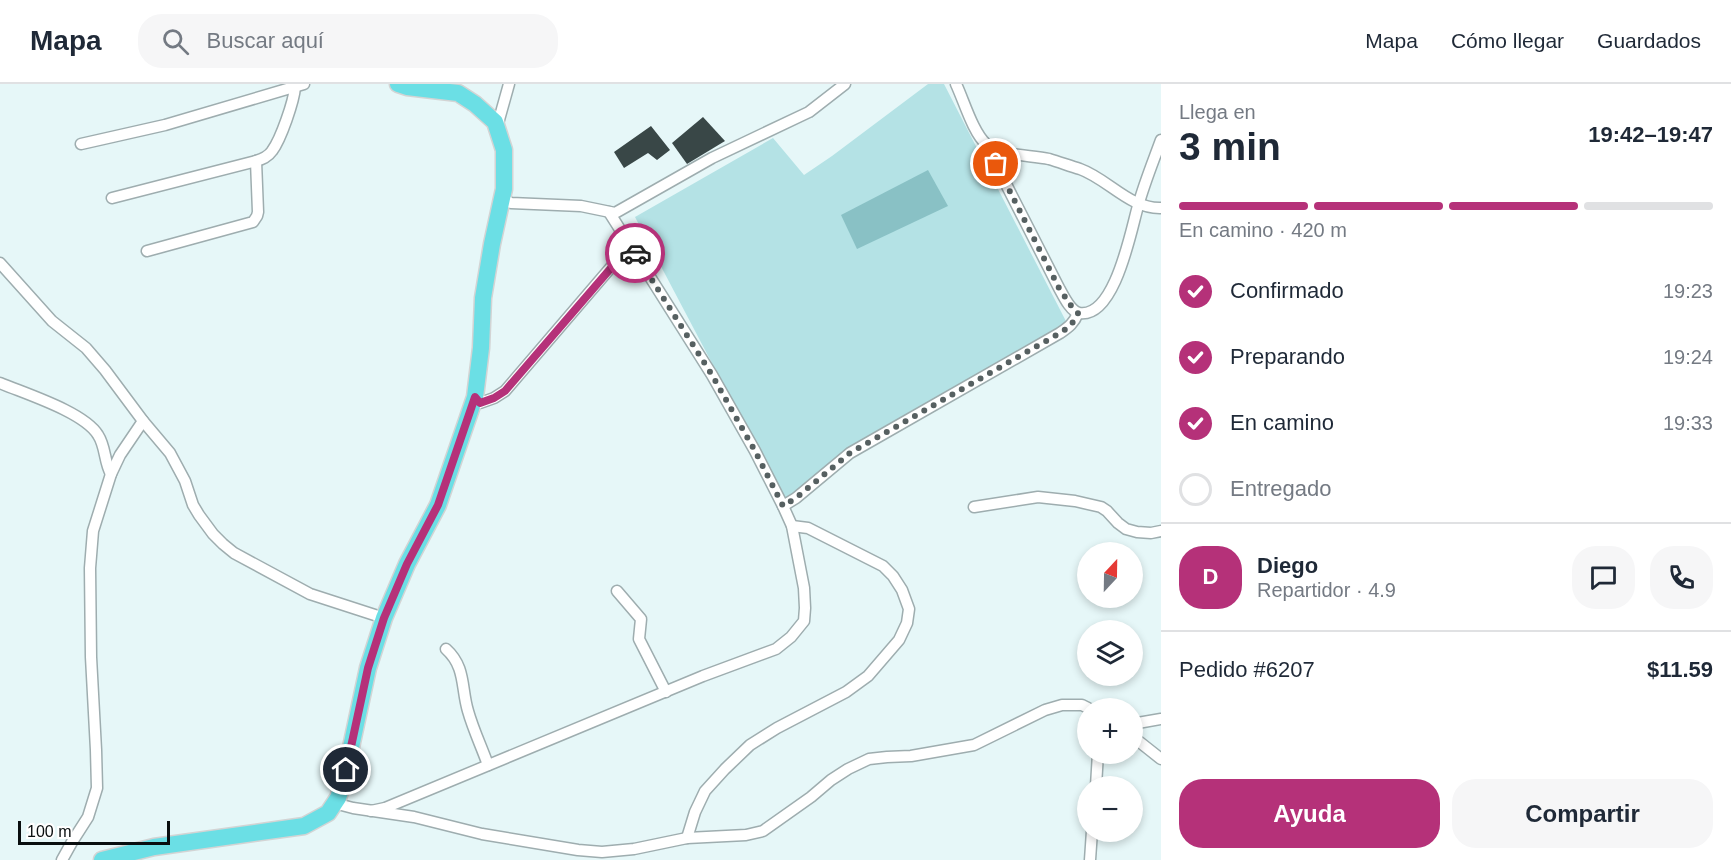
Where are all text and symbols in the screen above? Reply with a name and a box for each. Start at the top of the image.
search box [138,14,558,68]
text: Mapa [30,25,102,56]
icon: search [159,25,192,58]
text: Buscar aquí [207,28,324,53]
text: Mapa [1365,29,1418,52]
text: Cómo llegar [1451,29,1564,52]
text: Guardados [1597,29,1701,52]
text: Llega en [1179,101,1256,123]
text: 19:42–19:47 [1588,122,1713,147]
text: 3 min [1179,125,1281,168]
pin [970,138,1021,189]
icon: bag [979,147,1012,180]
text: En camino · 420 m [1179,219,1347,241]
courier [605,223,665,283]
icon: car [619,237,652,270]
icon: check [1179,275,1212,308]
text: Confirmado [1230,278,1344,303]
text: 19:23 [1663,280,1713,302]
icon: check [1179,341,1212,374]
text: Preparando [1230,344,1345,369]
text: 19:24 [1663,346,1713,368]
icon: check [1179,407,1212,440]
text: En camino [1230,410,1334,435]
text: 19:33 [1663,412,1713,434]
text: Entregado [1230,476,1332,501]
north arrow [1077,542,1143,608]
map controls [1077,542,1143,842]
button: chat [1572,546,1635,609]
button: phone [1650,546,1713,609]
text: Diego [1257,553,1318,578]
text: D [1203,564,1218,589]
text: Repartidor · 4.9 [1257,579,1396,601]
button: layers [1077,620,1143,686]
text: Pedido #6207 [1179,657,1315,682]
text: $11.59 [1647,657,1713,682]
button: + [1077,698,1143,764]
pin [320,744,371,795]
icon: home [329,753,362,786]
button: − [1077,776,1143,842]
button: Ayuda [1179,779,1440,848]
button: Compartir [1452,779,1713,848]
scale bar [18,818,170,846]
text: 100 m [27,823,71,840]

